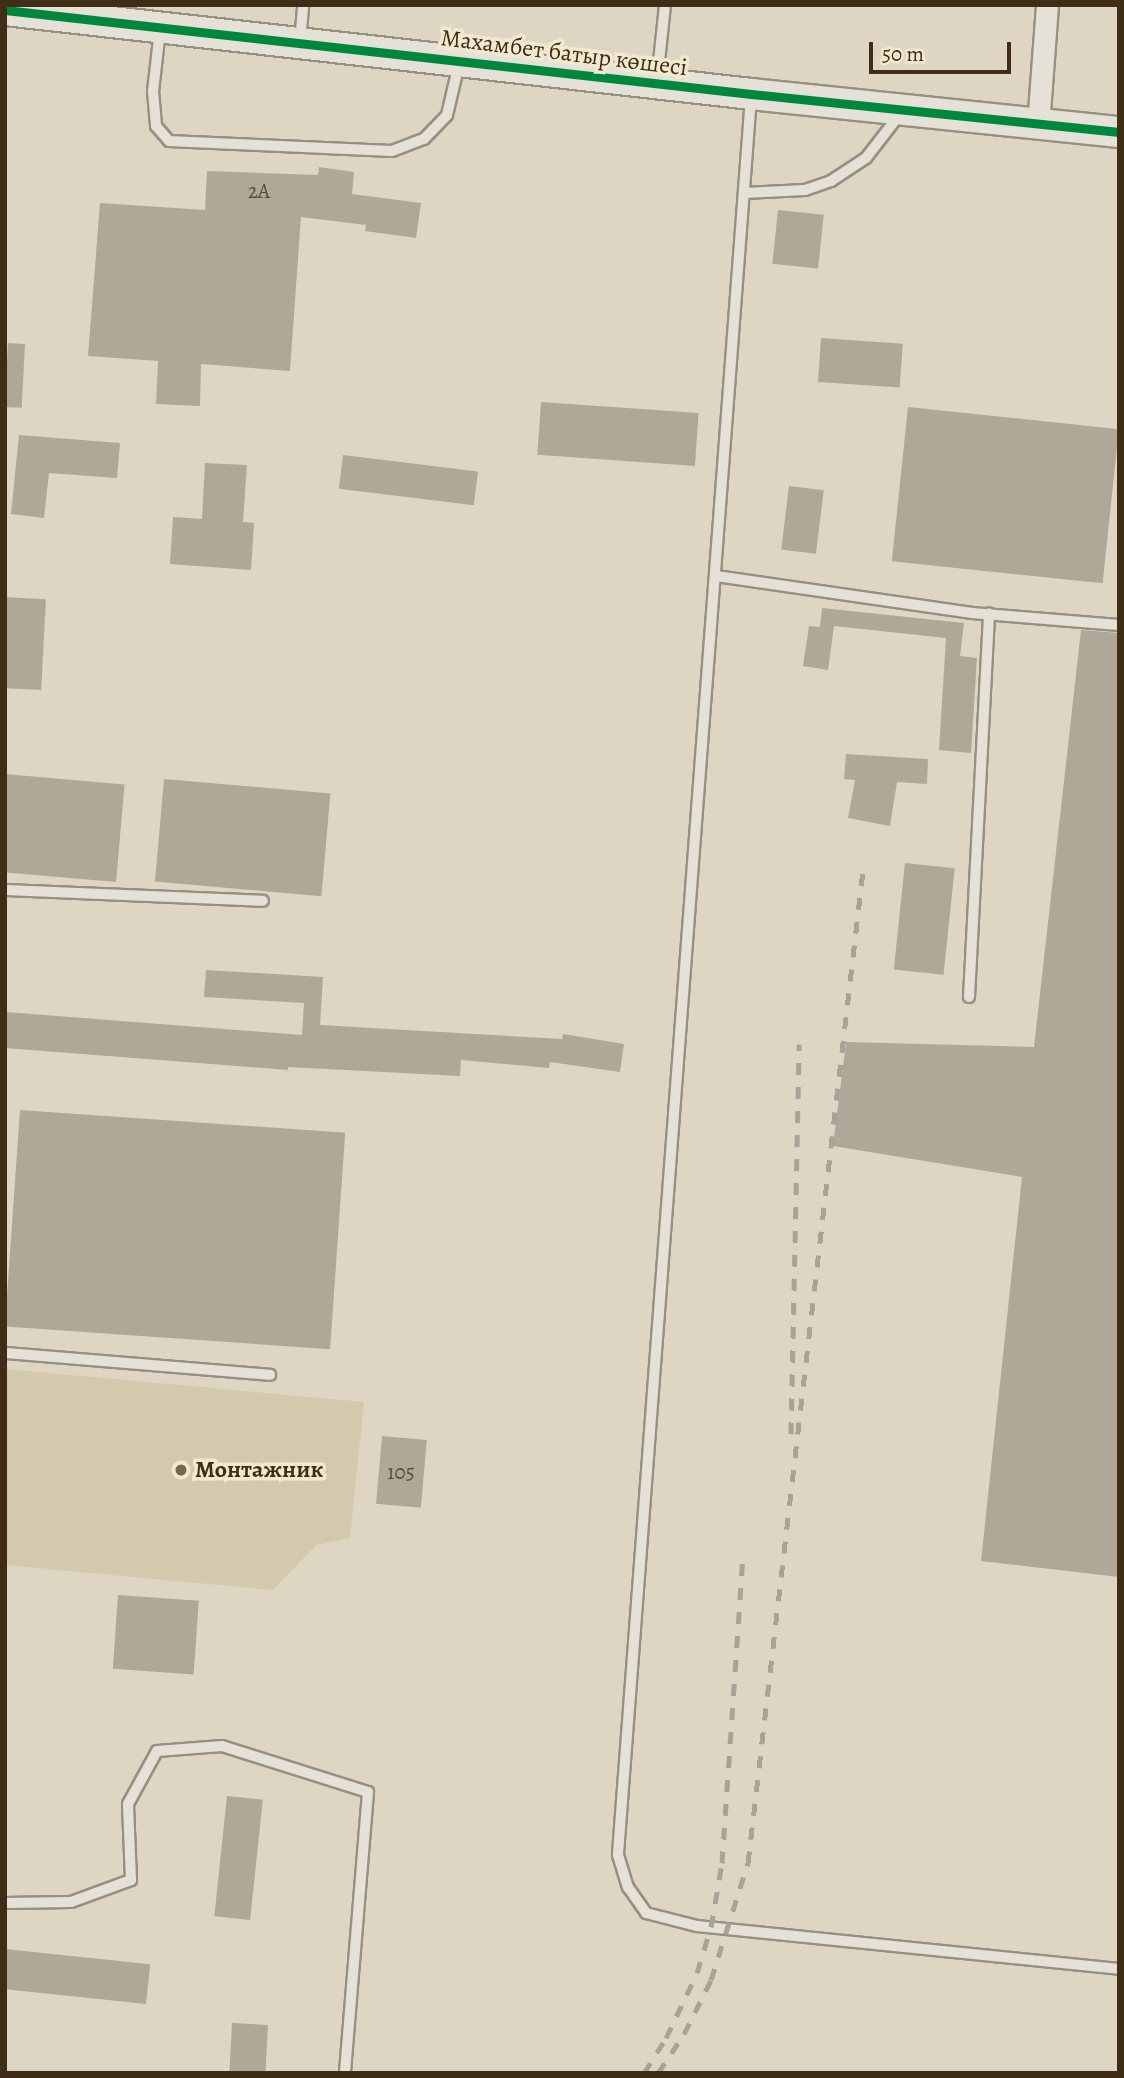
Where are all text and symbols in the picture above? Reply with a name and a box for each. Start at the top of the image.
street label: Махамбет батыр көшесі [439,24,689,82]
scale bar [872,28,1014,72]
text: 50 m [882,40,924,68]
house number: 2А [248,178,270,204]
place label: Монтажник [195,1456,323,1484]
house number: 105 [387,1459,415,1485]
marker: Монтажник [173,1462,189,1478]

